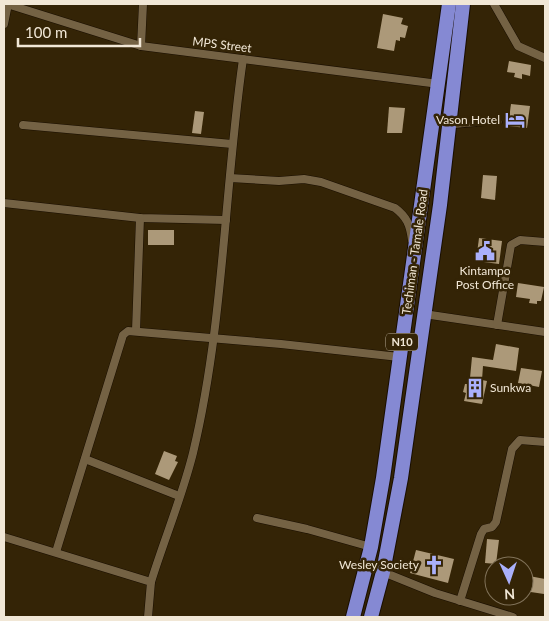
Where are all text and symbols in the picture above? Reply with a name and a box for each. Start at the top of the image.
scale bar [18,15,140,47]
text: 100 m [25,23,67,41]
street label: MPS Street [192,33,253,56]
hotel icon: Vason Hotel [504,109,526,131]
place label: Vason Hotel [436,112,500,127]
street label: Techiman - Tamale Road [398,188,431,316]
public building icon: Kintampo Post Office [474,240,496,262]
place label: Kintampo Post Office [456,263,514,292]
road number: N10 [386,334,418,351]
building icon: Sunkwa [464,377,486,399]
place label: Sunkwa [490,380,531,395]
church icon: Wesley Society [423,554,445,576]
north arrow [484,556,534,606]
place label: Wesley Society [339,557,420,572]
text: N [504,586,516,603]

